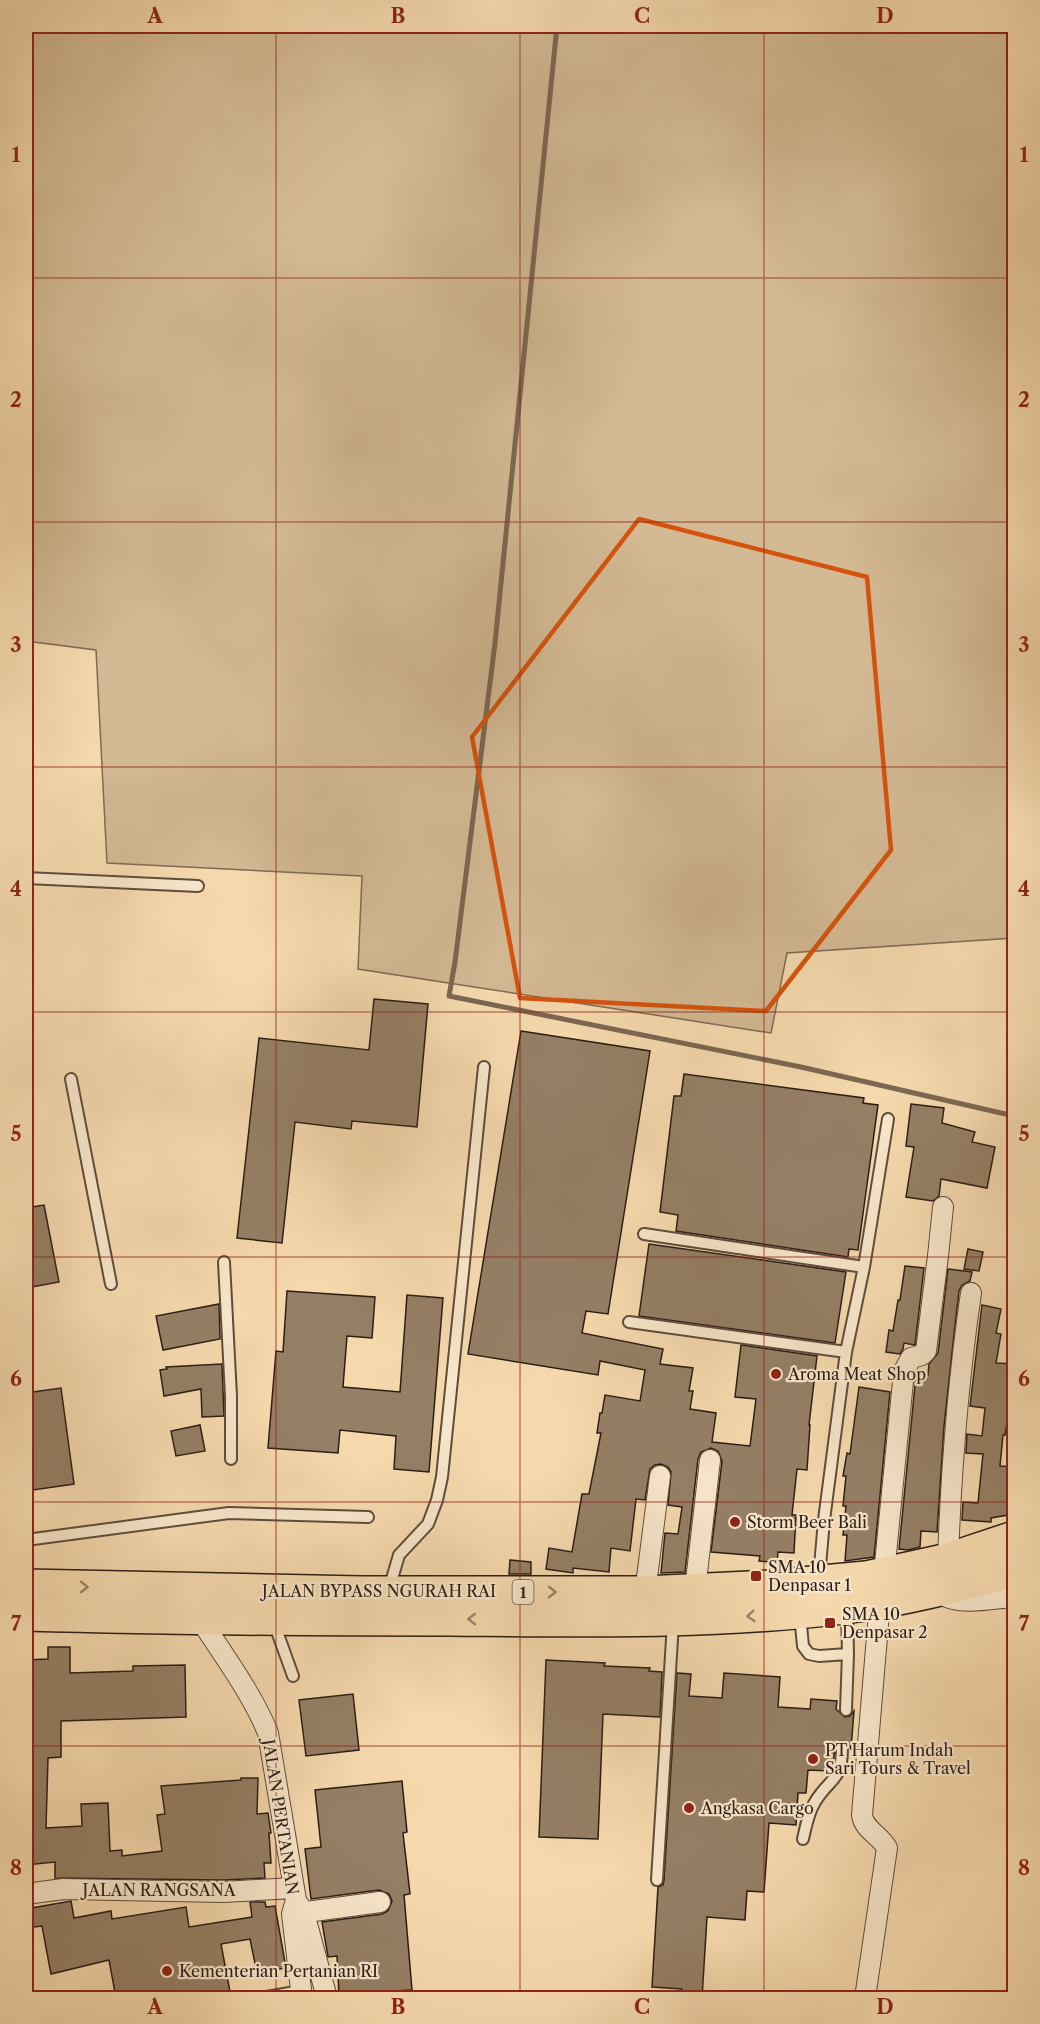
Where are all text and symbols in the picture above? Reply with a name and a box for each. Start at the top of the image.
text: A [146,4,163,28]
text: B [391,4,406,28]
text: C [634,4,650,28]
text: D [876,4,894,28]
text: 1 [12,143,21,167]
text: 1 [1020,143,1029,167]
text: 2 [10,388,22,412]
text: 2 [1018,388,1030,412]
text: 3 [10,633,22,657]
text: 3 [1018,633,1030,657]
text: 4 [10,877,22,901]
text: 4 [1018,877,1030,901]
text: 5 [10,1122,22,1146]
text: 5 [1018,1122,1030,1146]
place label: Aroma Meat Shop [787,1364,926,1384]
text: 6 [10,1367,22,1391]
marker: Aroma Meat Shop [769,1367,783,1381]
text: 6 [1018,1367,1030,1391]
place label: Storm Beer Bali [747,1512,867,1532]
marker: Storm Beer Bali [728,1515,742,1529]
place label: SMA 10 Denpasar 1 [768,1557,851,1595]
marker: SMA 10 Denpasar 1 [749,1569,763,1583]
road number: 1 [512,1580,534,1604]
one-way arrow [79,1581,88,1593]
street label: JALAN BYPASS NGURAH RAI [259,1581,496,1601]
one-way arrow [547,1586,556,1598]
place label: SMA 10 Denpasar 2 [842,1604,928,1642]
one-way arrow [746,1609,755,1622]
text: 7 [11,1612,22,1636]
text: 7 [1019,1612,1030,1636]
one-way arrow [467,1613,476,1625]
marker: SMA 10 Denpasar 2 [823,1616,837,1630]
street label: JALAN PERTANIAN [258,1735,303,1896]
place label: PT Harum Indah Sari Tours & Travel [825,1740,971,1778]
marker: PT Harum Indah Sari Tours & Travel [806,1752,820,1766]
place label: Angkasa Cargo [700,1798,814,1818]
marker: Angkasa Cargo [682,1801,696,1815]
text: 8 [10,1856,22,1880]
text: 8 [1018,1856,1030,1880]
street label: JALAN RANGSANA [79,1880,237,1900]
place label: Kementerian Pertanian RI [179,1961,378,1981]
marker: Kementerian Pertanian RI [160,1964,174,1978]
text: A [146,1995,163,2019]
text: B [391,1995,406,2019]
text: C [634,1995,650,2019]
text: D [876,1995,894,2019]

